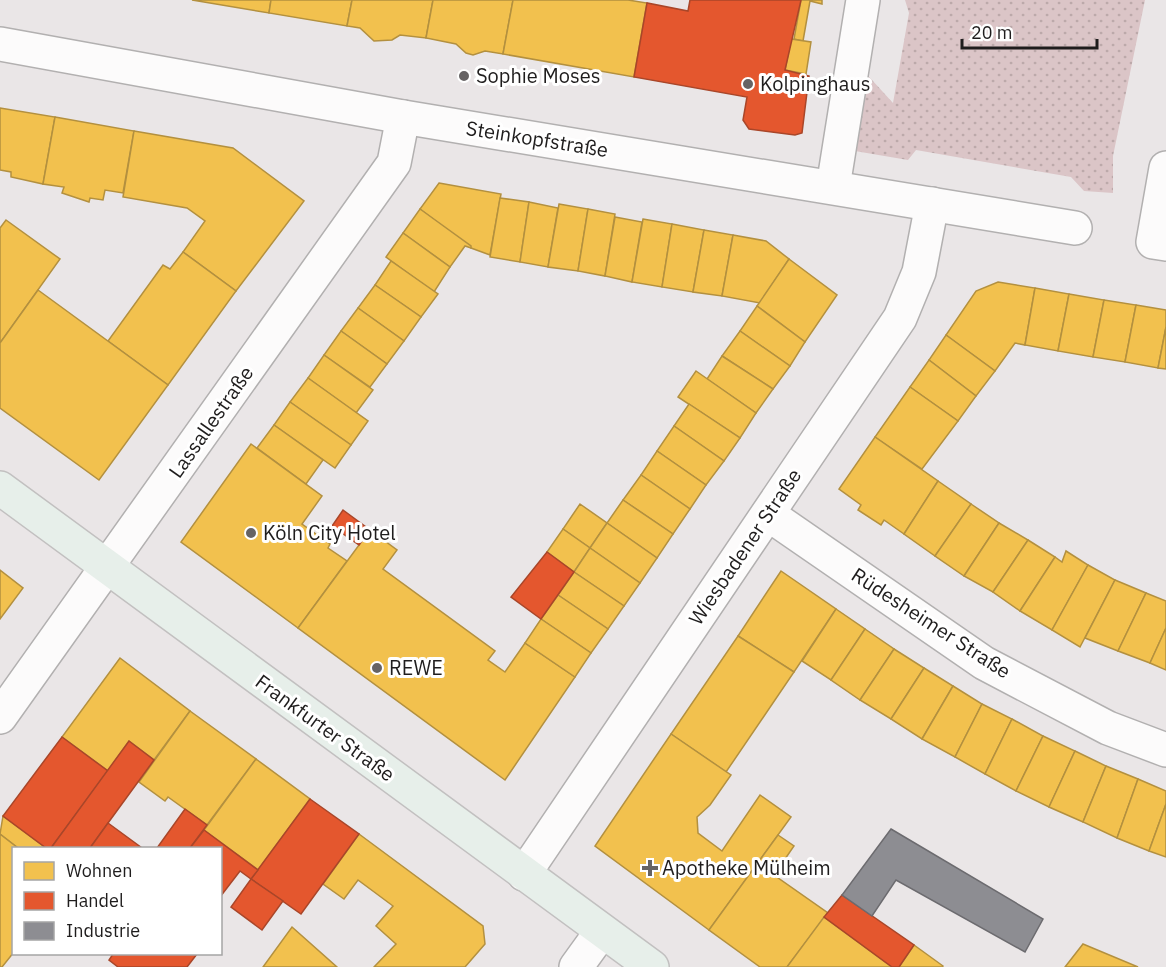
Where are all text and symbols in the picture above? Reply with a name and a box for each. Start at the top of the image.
scale bar [962,12,1097,50]
text: 20 m [971,21,1013,44]
place label: Sophie Moses [476,62,600,89]
marker: Sophie Moses [457,69,471,83]
place label: Kolpinghaus [760,70,870,97]
marker: Kolpinghaus [741,77,755,91]
street label: Steinkopfstraße [464,114,610,163]
street label: Lassallestraße [162,360,259,483]
street label: Wiesbadener Straße [682,463,807,630]
place label: Köln City Hotel [263,519,396,546]
marker: Köln City Hotel [244,526,258,540]
street label: Rüdesheimer Straße [846,561,1016,684]
place label: REWE [389,654,443,681]
marker: REWE [370,661,384,675]
street label: Frankfurter Straße [250,668,400,787]
legend [12,847,222,955]
place label: Apotheke Mülheim [662,854,831,881]
text: Wohnen [66,859,132,882]
marker: Apotheke Mülheim [643,861,657,875]
text: Handel [66,889,124,912]
text: Industrie [66,919,140,942]

